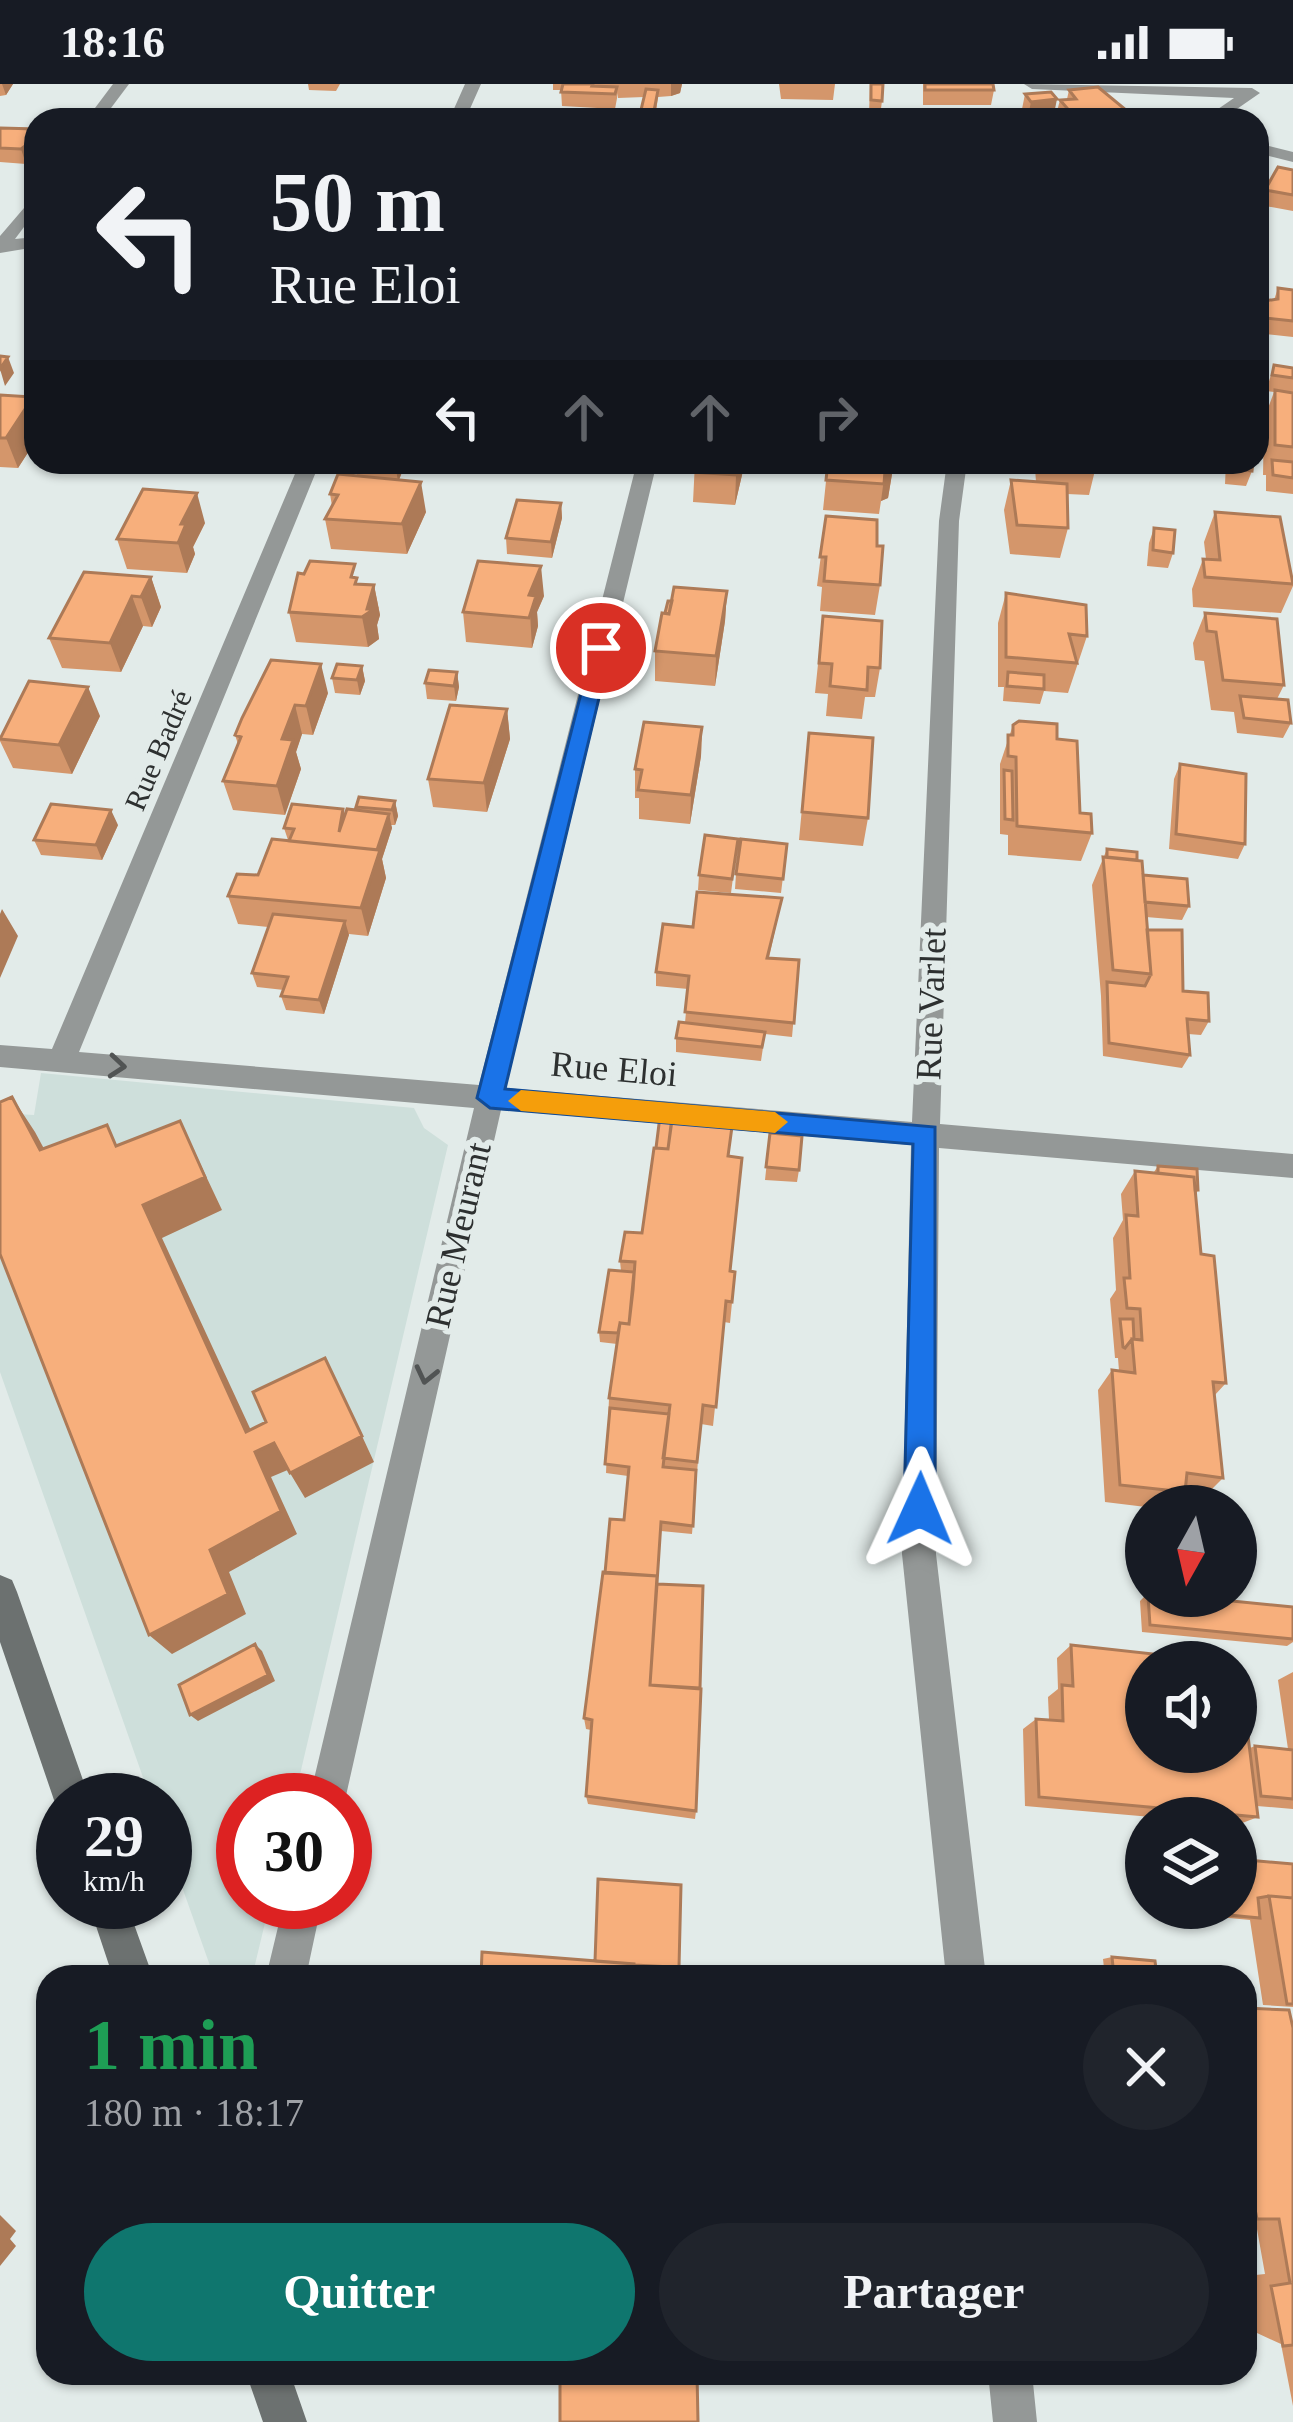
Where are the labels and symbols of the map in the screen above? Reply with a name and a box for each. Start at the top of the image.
pin [550,597,652,699]
street label: Rue Badré [118,685,198,815]
street label: Rue Varlet [908,927,954,1081]
street label: Rue Eloi [549,1044,679,1094]
one-way arrow [107,1053,126,1078]
street label: Rue Meurant [417,1138,499,1332]
one-way arrow [414,1365,439,1385]
position arrow [857,1446,983,1572]
north arrow [1125,1485,1257,1617]
speed limit sign: 30 [216,1773,372,1929]

